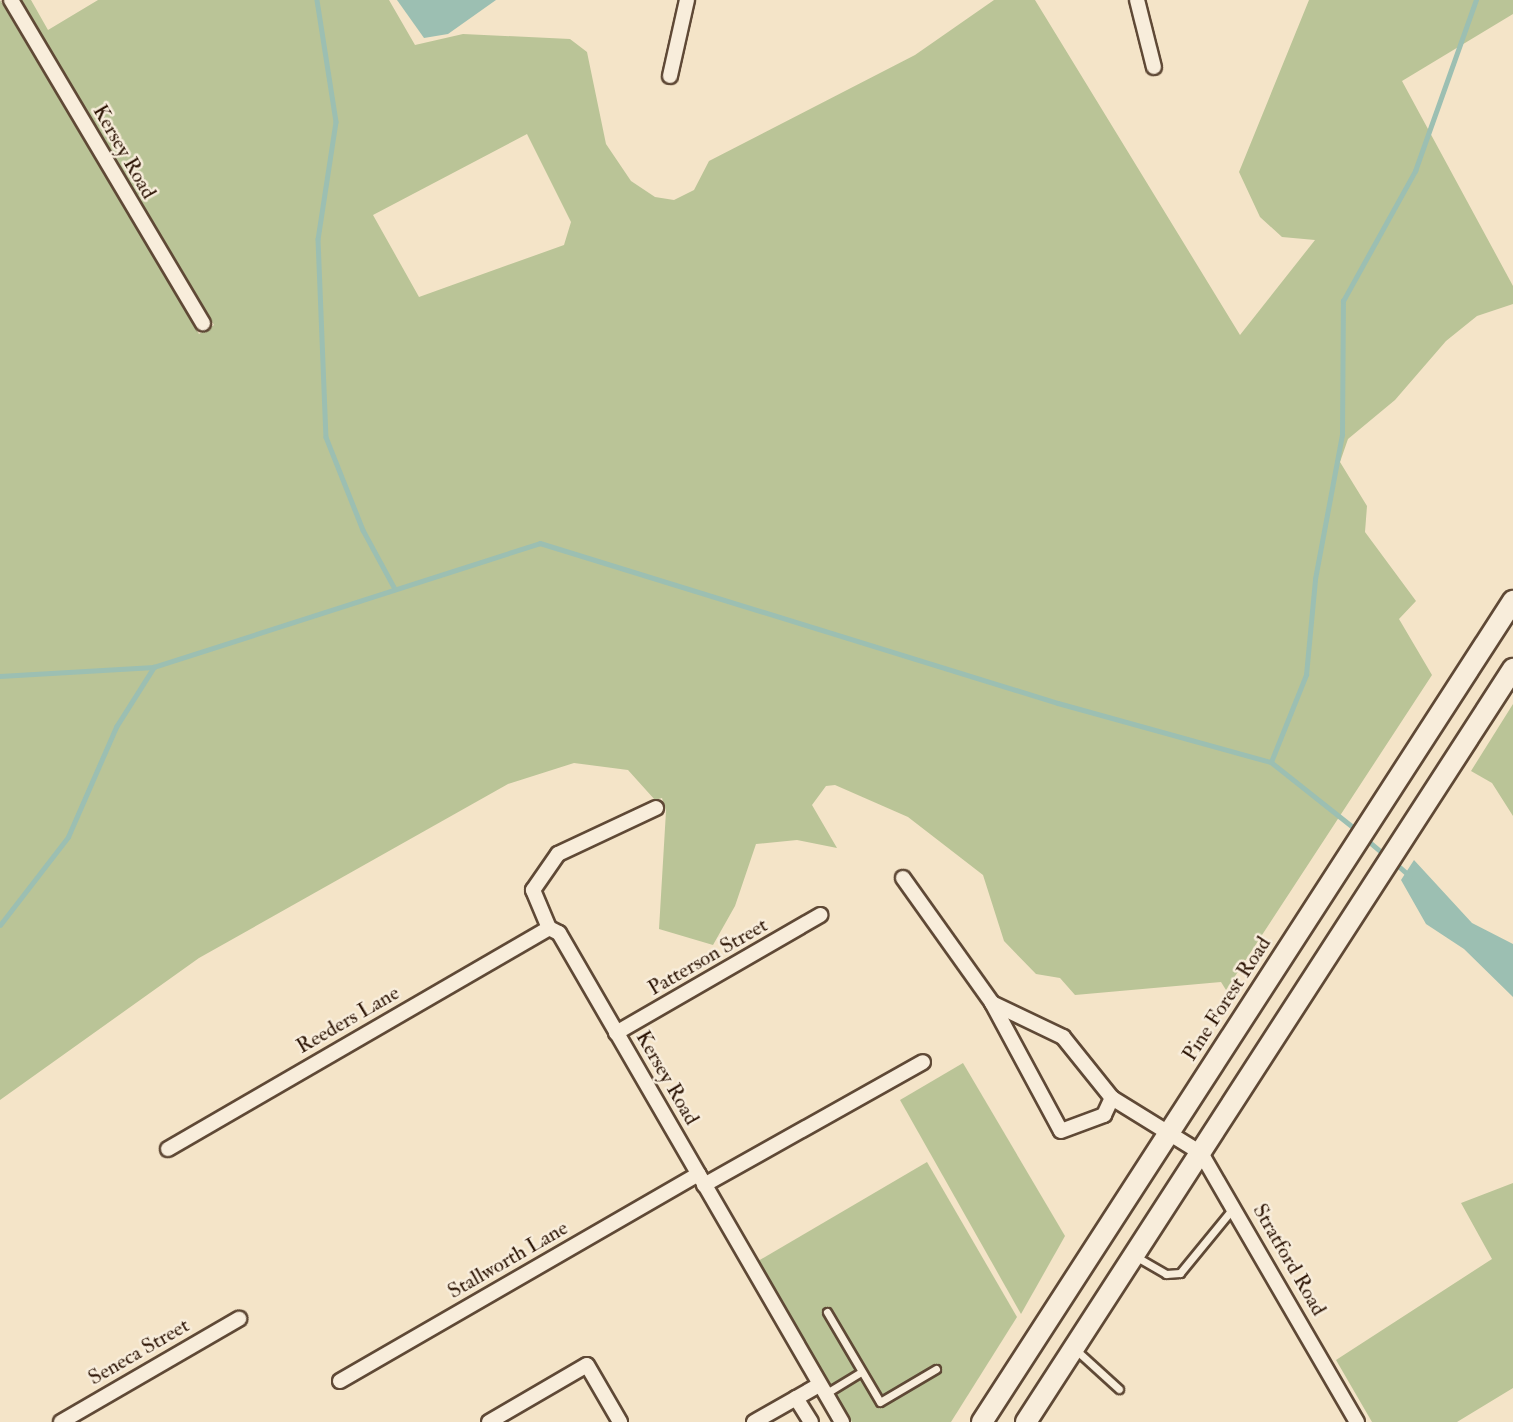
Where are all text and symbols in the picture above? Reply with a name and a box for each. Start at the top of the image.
street label: Kersey Road [87,100,161,204]
street label: Patterson Street [644,913,772,1001]
street label: Pine Forest Road [1177,932,1277,1066]
street label: Reeders Lane [292,980,404,1060]
street label: Kersey Road [630,1026,704,1130]
street label: Stratford Road [1247,1200,1331,1320]
street label: Stallworth Lane [444,1216,572,1304]
street label: Seneca Street [84,1313,194,1391]

